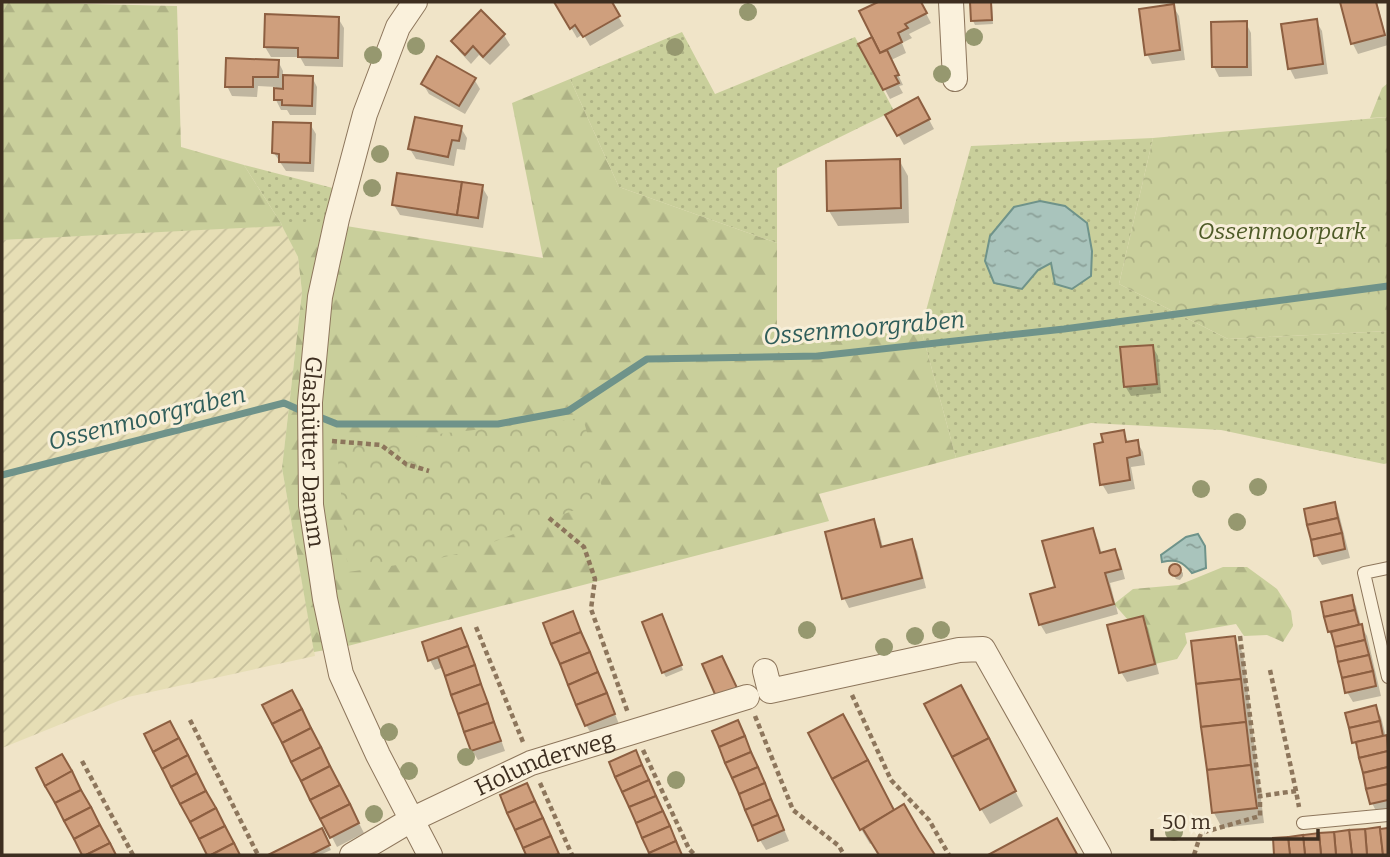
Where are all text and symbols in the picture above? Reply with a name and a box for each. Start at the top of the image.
park label: Ossenmoorpark [1198,217,1367,245]
water label: Ossenmoorgraben [762,305,966,351]
street label: Glashütter Damm [296,355,331,549]
water label: Ossenmoorgraben [45,380,249,456]
street label: Holunderweg [470,724,617,802]
scale bar [1152,798,1318,842]
text: 50 m [1162,809,1211,835]

